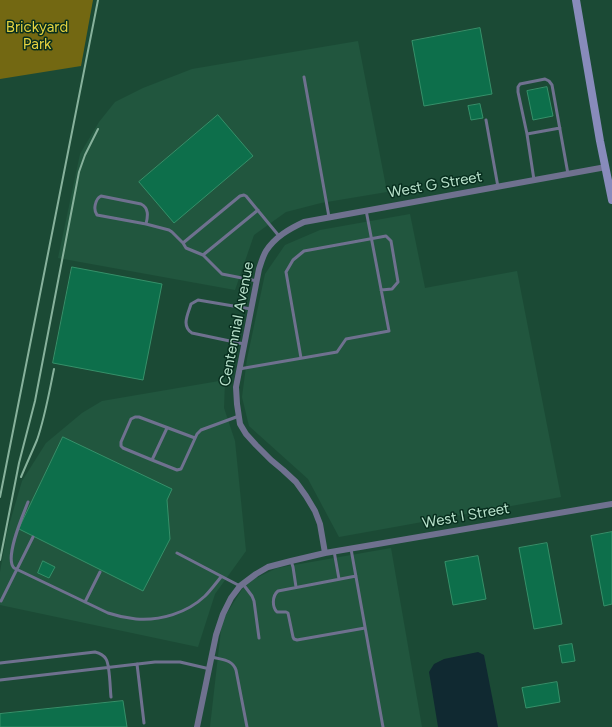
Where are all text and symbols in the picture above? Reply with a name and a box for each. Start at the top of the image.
park label: Brickyard Park [6,19,68,54]
street label: West G Street [386,168,484,202]
street label: Centennial Avenue [216,260,258,388]
street label: West I Street [421,499,511,533]

